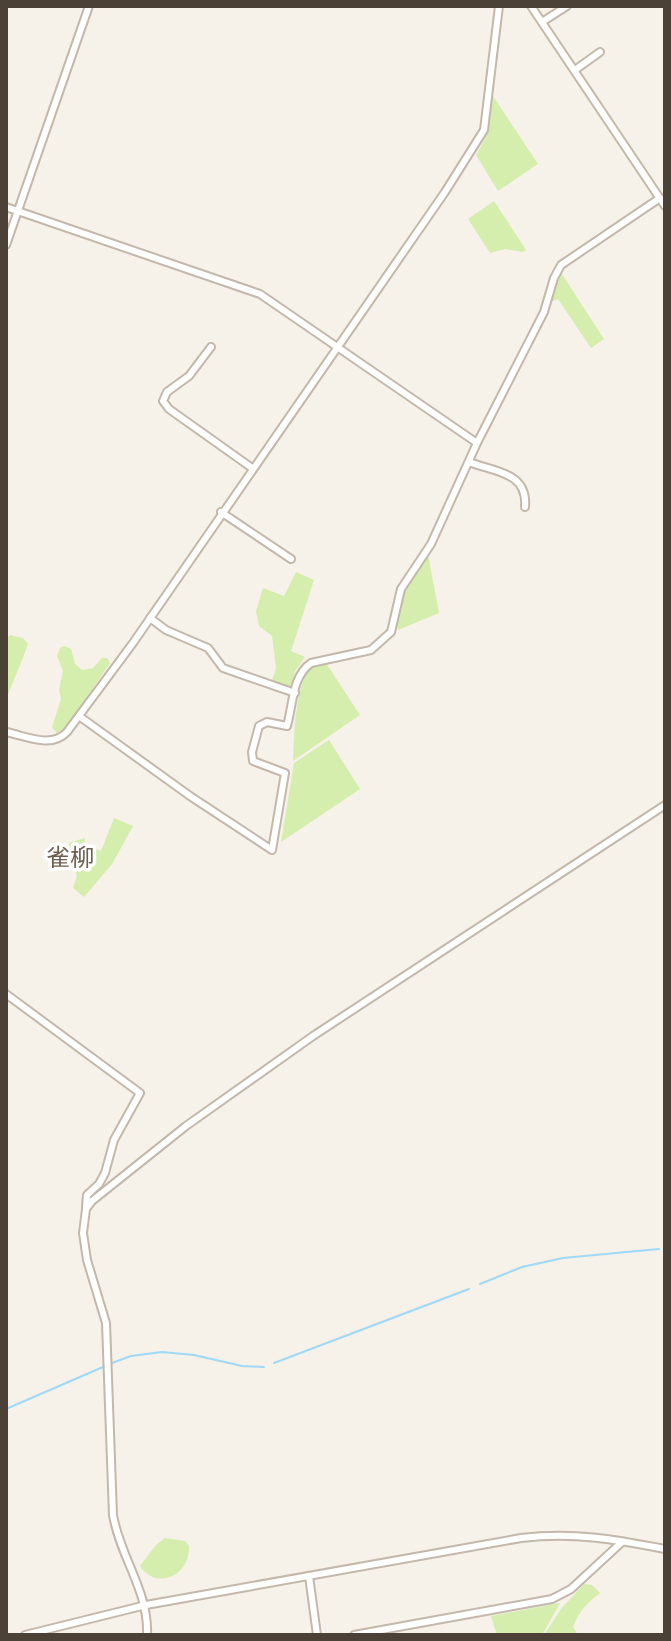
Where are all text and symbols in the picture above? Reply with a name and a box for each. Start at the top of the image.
district label: 雀柳 [46,842,94,873]

